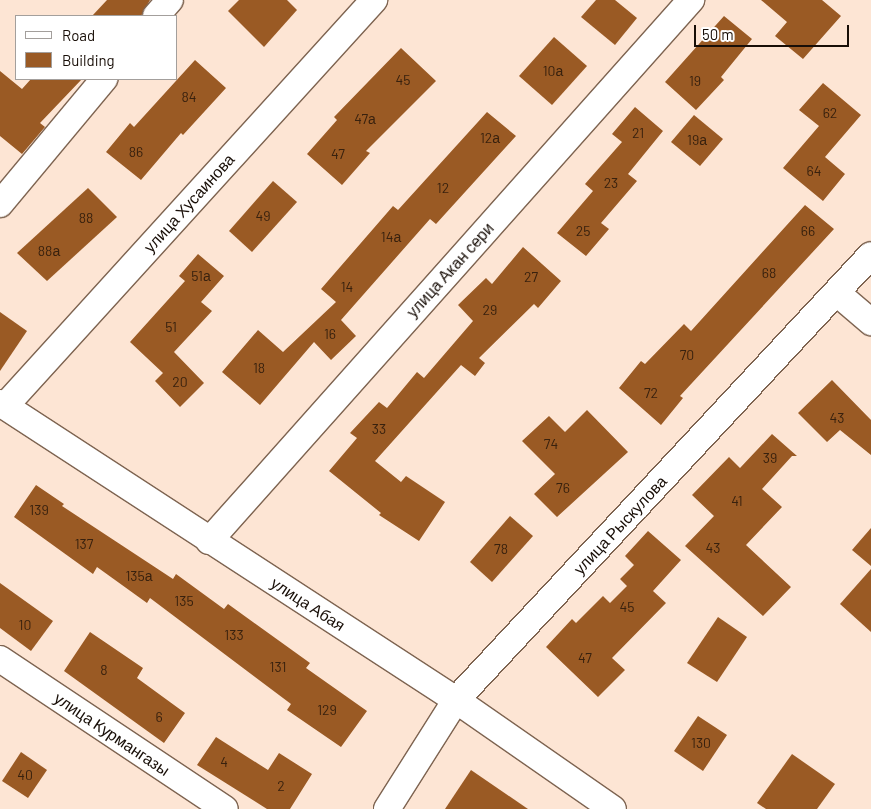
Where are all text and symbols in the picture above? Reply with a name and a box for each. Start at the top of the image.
legend [15,15,178,80]
scale bar [696,15,851,47]
text: 50 m [702,25,734,43]
text: Road [62,26,95,44]
text: Building [62,51,115,69]
house number: 10а [543,63,563,79]
house number: 45 [396,72,410,88]
house number: 19 [689,73,701,89]
house number: 84 [181,89,197,105]
house number: 62 [823,105,837,121]
house number: 47а [354,111,376,127]
house number: 21 [632,125,644,141]
house number: 12а [480,130,500,146]
house number: 19а [687,132,707,148]
house number: 86 [129,144,143,160]
house number: 47 [331,146,345,162]
street label: улица Хусаинова [140,150,238,256]
house number: 64 [807,163,821,179]
house number: 23 [604,175,618,191]
house number: 12 [437,180,449,196]
house number: 49 [255,208,271,224]
house number: 88 [79,210,93,226]
street label: улица Акан сери [402,219,498,321]
house number: 25 [576,223,590,239]
house number: 66 [801,223,815,239]
house number: 14а [381,229,401,245]
house number: 88а [38,243,60,259]
house number: 68 [762,265,776,281]
house number: 51а [191,268,211,284]
house number: 27 [524,269,538,285]
house number: 14 [341,279,353,295]
house number: 29 [483,302,497,318]
house number: 51 [165,319,177,335]
house number: 16 [324,326,336,342]
house number: 70 [680,347,694,363]
house number: 18 [253,360,265,376]
house number: 20 [172,374,188,390]
house number: 72 [644,385,658,401]
house number: 43 [830,410,844,426]
house number: 33 [372,421,386,437]
house number: 74 [544,436,558,452]
house number: 39 [763,450,777,466]
street label: улица Рыскулова [569,472,671,578]
house number: 76 [556,480,570,496]
house number: 41 [731,493,743,509]
house number: 139 [29,502,49,518]
house number: 137 [75,536,93,552]
house number: 43 [706,540,720,556]
house number: 78 [494,541,508,557]
house number: 135а [125,568,153,584]
street label: улица Абая [267,573,349,635]
house number: 135 [174,593,194,609]
house number: 45 [620,599,634,615]
house number: 10 [19,617,31,633]
house number: 133 [224,627,244,643]
house number: 47 [578,650,592,666]
house number: 131 [270,659,286,675]
house number: 8 [100,662,108,678]
street label: улица Курмангазы [51,688,173,780]
house number: 129 [317,702,337,718]
house number: 6 [155,709,163,725]
house number: 130 [691,735,711,751]
house number: 4 [220,754,228,770]
house number: 40 [17,767,33,783]
house number: 2 [277,778,285,794]

